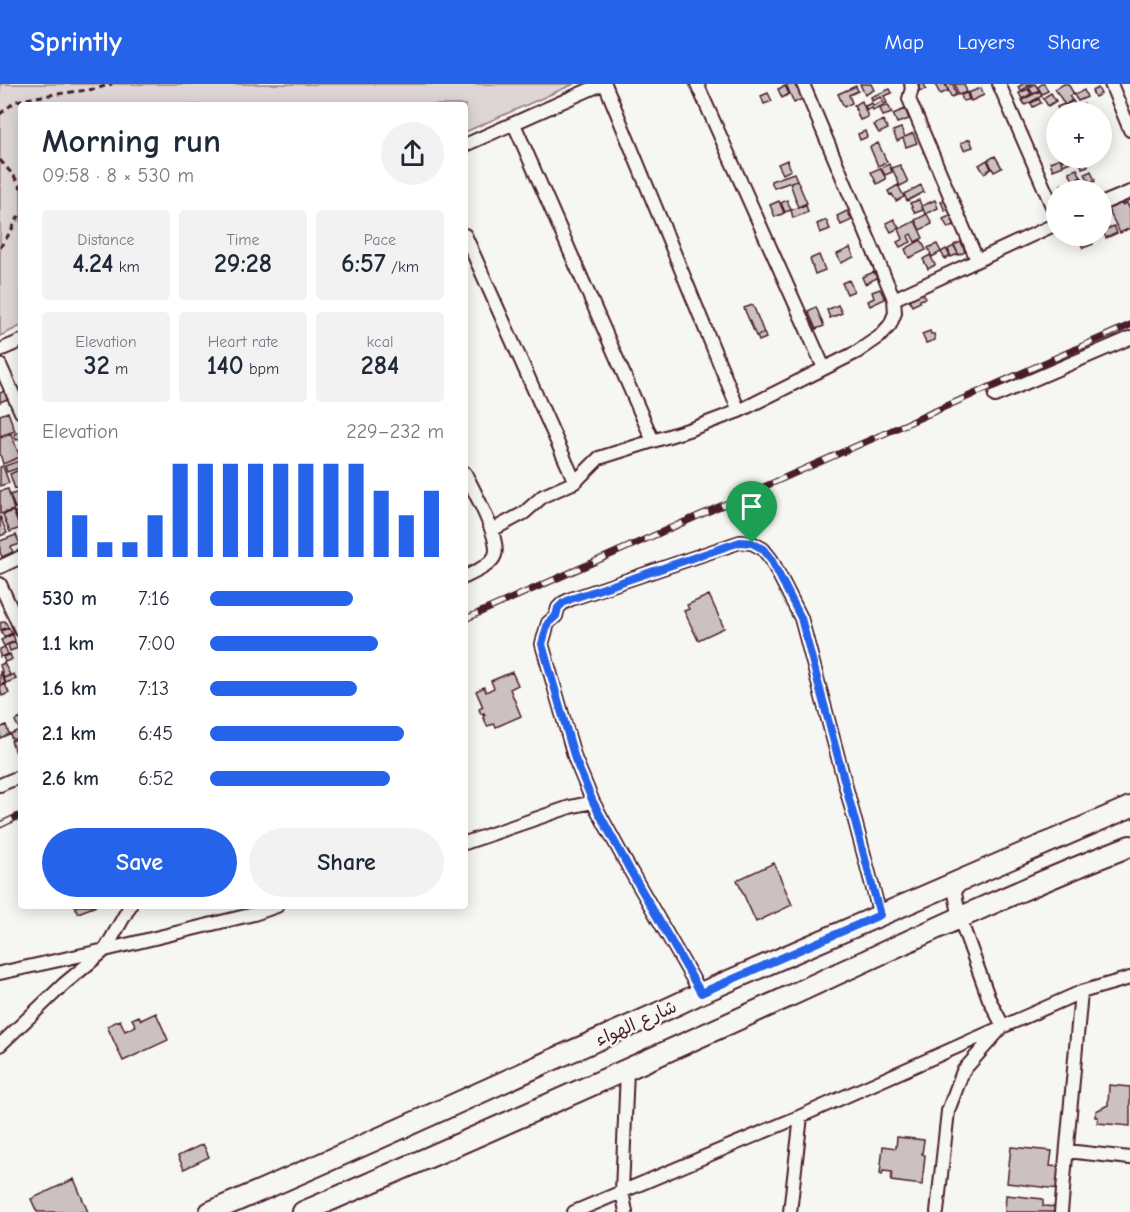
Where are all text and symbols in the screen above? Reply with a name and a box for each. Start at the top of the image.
text: Sprintly [30,26,122,58]
text: Map [885,30,924,54]
text: Layers [957,30,1015,54]
text: Share [1048,30,1100,54]
map controls [1046,102,1112,246]
button: + [1046,102,1112,168]
text: Morning run [42,122,221,160]
button: share [381,122,444,185]
text: 09:58 · 8 × 530 m [42,164,194,187]
button: − [1046,180,1112,246]
text: Distance [77,231,135,249]
text: Time [226,231,260,249]
text: Pace [364,231,396,249]
text: 4.24 [72,249,113,279]
text: 29:28 [214,249,272,279]
text: 6:57 [341,249,386,279]
text: km [113,258,140,276]
text: /km [386,258,419,276]
text: Elevation [75,333,137,351]
text: Heart rate [208,333,278,351]
text: kcal [367,333,393,351]
text: 32 [84,351,110,381]
text: 140 [207,351,244,381]
text: 284 [361,351,399,381]
text: m [110,360,128,378]
text: bpm [244,360,279,378]
text: Elevation [42,420,119,443]
text: 229–232 m [346,420,444,443]
pin [726,481,777,543]
icon: arrive [735,490,768,523]
text: 530 m [42,587,97,610]
text: 7:16 [138,587,170,610]
text: 1.1 km [42,632,94,655]
text: 7:00 [138,632,175,655]
text: 1.6 km [42,677,97,700]
text: 7:13 [138,677,169,700]
text: 2.1 km [42,722,96,745]
text: 6:45 [138,722,173,745]
text: 2.6 km [42,767,99,790]
text: 6:52 [138,767,174,790]
button: Save [42,828,237,897]
button: Share [249,828,444,897]
street label: شارع الهواء [592,996,680,1052]

